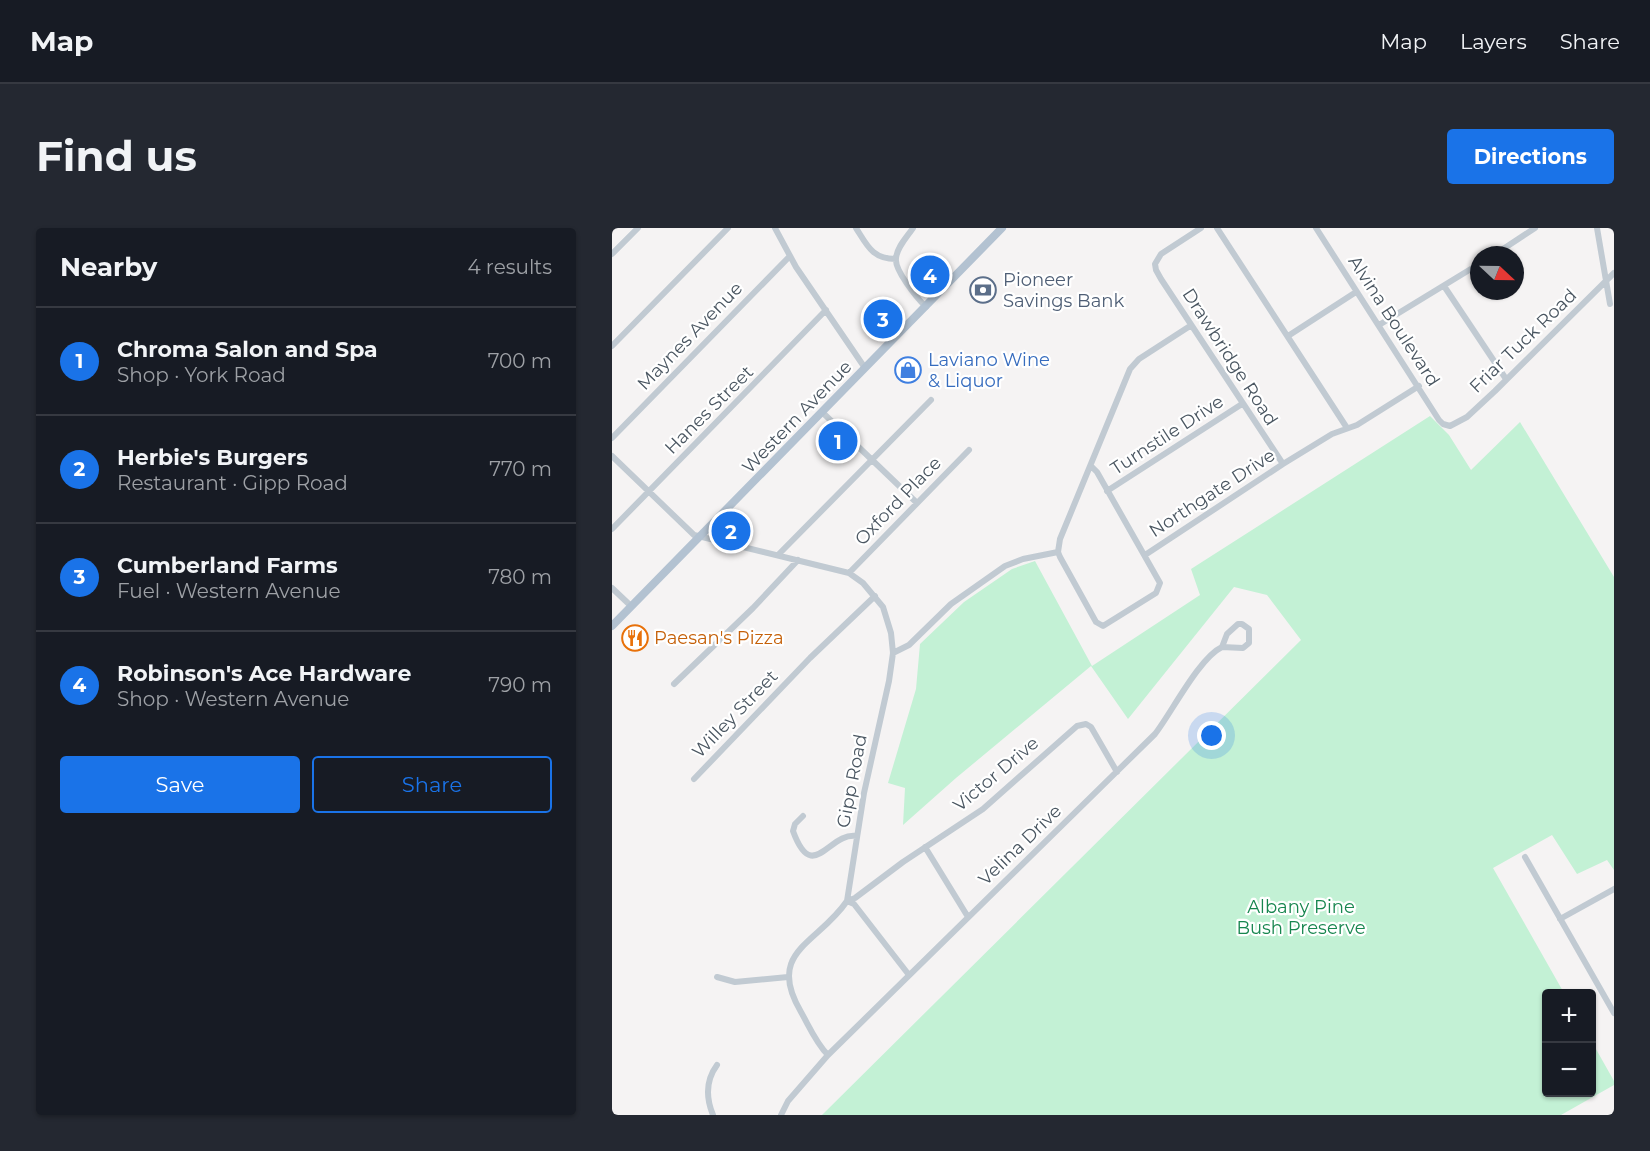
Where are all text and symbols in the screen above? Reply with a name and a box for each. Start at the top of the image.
text: Map [30,24,93,58]
text: Map [1380,29,1427,54]
text: Layers [1460,29,1527,54]
text: Share [1560,29,1620,54]
button: Directions [1447,129,1614,184]
text: Find us [36,130,197,182]
north arrow [1470,246,1524,300]
text: Nearby [60,251,157,283]
street label: Alvina Boulevard [1344,251,1444,391]
pin: 4 [910,252,950,298]
text: 4 results [467,255,552,279]
place label: Pioneer Savings Bank [1003,269,1124,312]
bank icon: Pioneer Savings Bank [968,275,998,305]
street label: Maynes Avenue [633,277,747,395]
street label: Drawbridge Road [1177,284,1283,430]
street label: Friar Tuck Road [1465,284,1581,398]
pin: 3 [864,296,902,341]
text: Chroma Salon and Spa [117,336,378,363]
text: 1 [76,349,83,373]
text: 700 m [488,349,552,373]
place label: Laviano Wine & Liquor [928,349,1050,392]
shop icon: Laviano Wine & Liquor [893,355,923,385]
street label: Western Avenue [738,356,857,478]
street label: Hanes Street [660,361,758,459]
text: Shop · York Road [117,363,286,387]
street label: Turnstile Drive [1107,390,1228,480]
pin: 1 [818,418,858,464]
text: Herbie's Burgers [117,444,308,471]
street label: Northgate Drive [1145,444,1279,542]
street label: Oxford Place [850,452,946,550]
text: 2 [74,457,85,481]
text: 770 m [489,457,552,481]
text: Restaurant · Gipp Road [117,471,348,495]
pin: 2 [712,508,750,554]
text: Cumberland Farms [117,552,338,579]
text: 3 [74,565,85,589]
text: 780 m [488,565,552,589]
text: Fuel · Western Avenue [117,579,341,603]
restaurant icon: Paesan's Pizza [620,623,650,653]
place label: Paesan's Pizza [654,627,784,649]
text: Robinson's Ace Hardware [117,660,411,687]
street label: Willey Street [688,665,782,763]
text: 4 [73,673,86,697]
text: 790 m [488,673,552,697]
text: Shop · Western Avenue [117,687,349,711]
your location [1197,721,1226,750]
street label: Gipp Road [832,732,872,830]
street label: Victor Drive [949,732,1043,816]
button: Save [60,756,300,813]
button: Share [312,756,552,813]
street label: Velina Drive [974,800,1066,890]
park label: Albany Pine Bush Preserve [1236,896,1366,939]
map controls [1542,989,1596,1097]
button: + [1542,989,1596,1043]
button: − [1542,1043,1596,1097]

